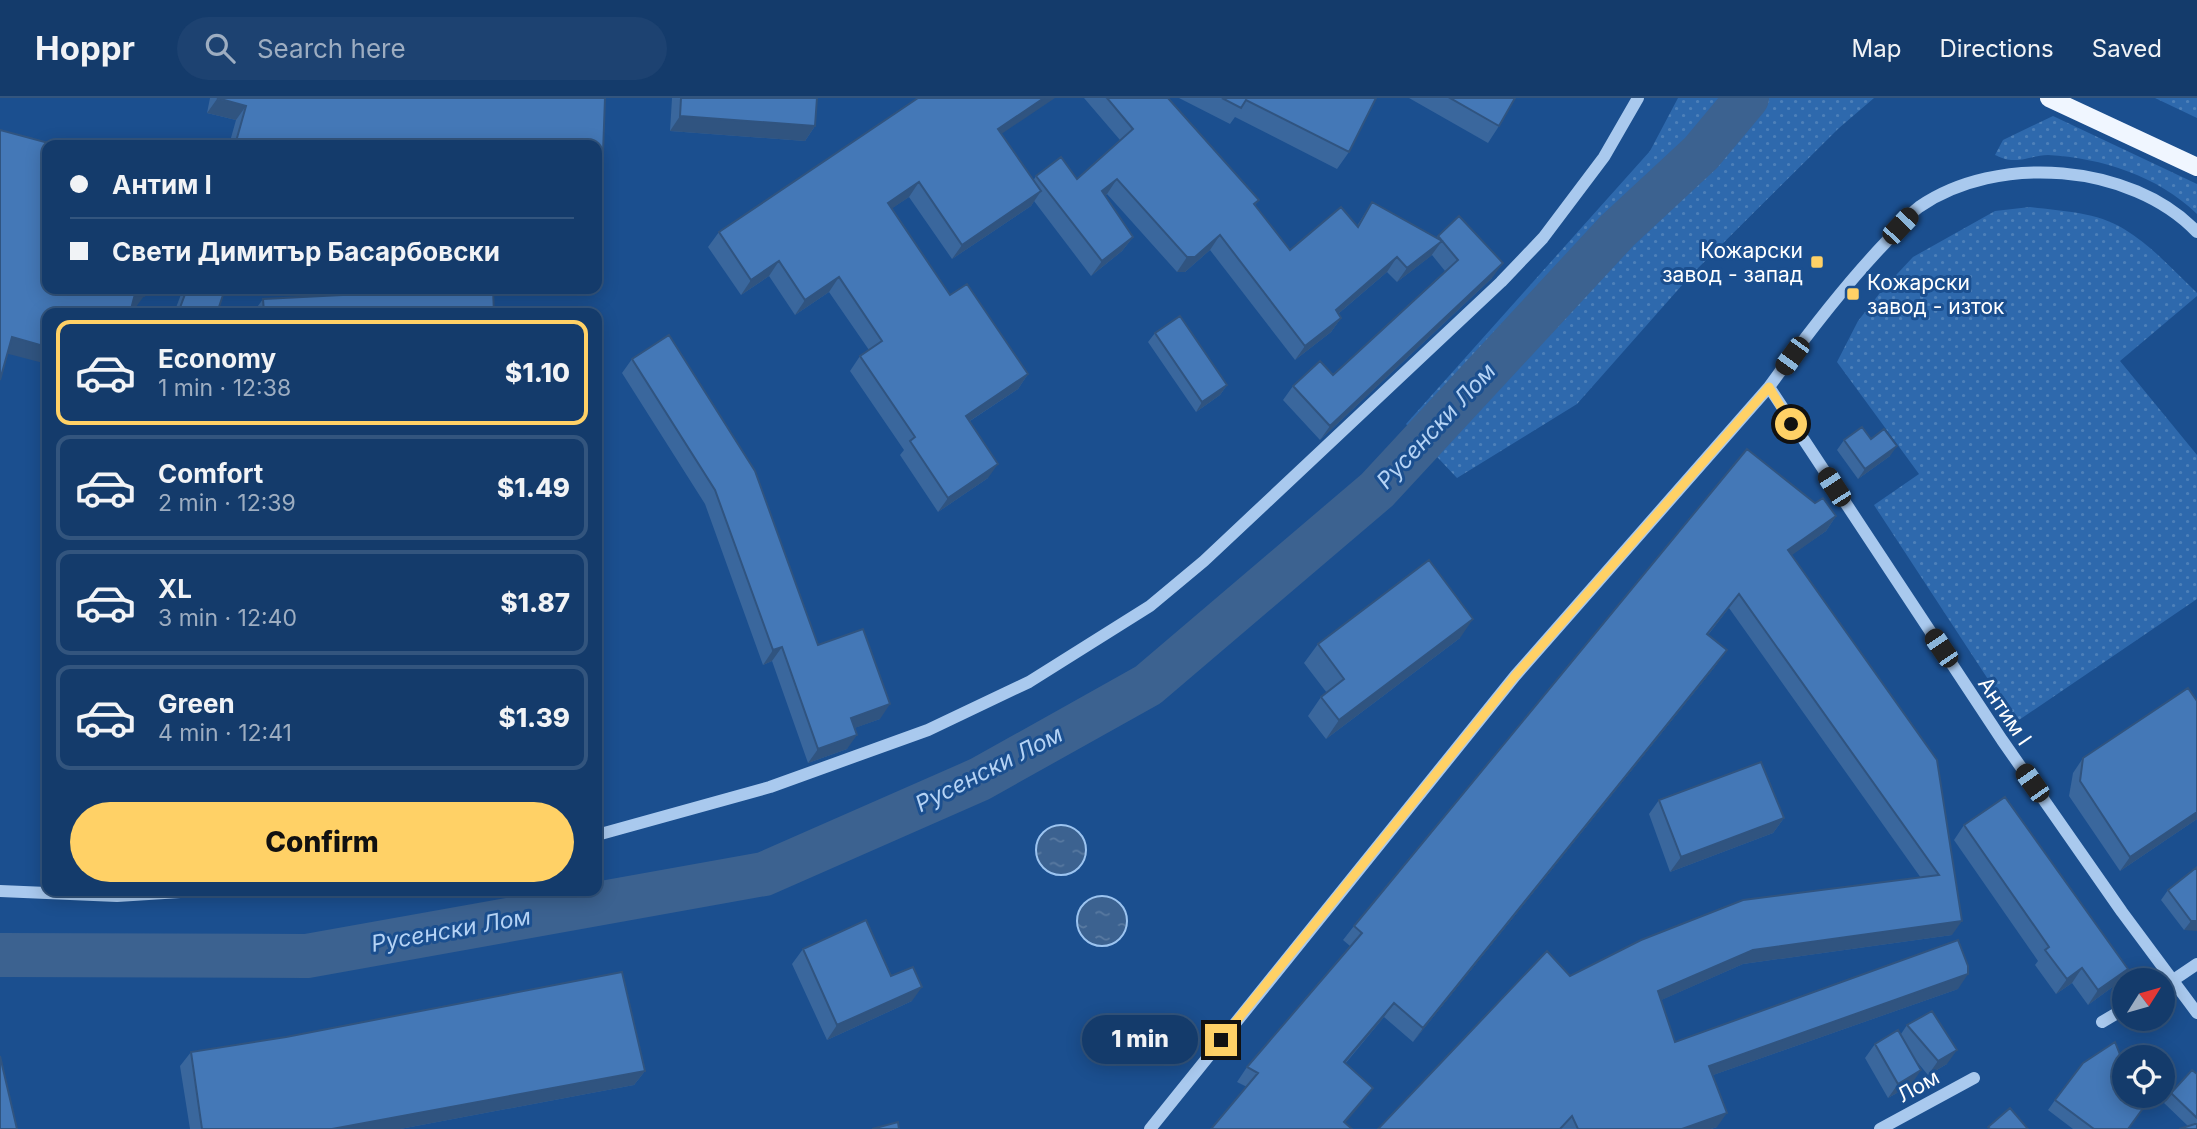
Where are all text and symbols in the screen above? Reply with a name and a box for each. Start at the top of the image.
search box [177,17,667,80]
text: Hoppr [35,28,135,68]
icon: search [201,29,239,67]
text: Search here [257,33,406,64]
text: Map [1852,34,1901,63]
text: Directions [1939,34,2054,63]
text: Saved [2092,34,2162,63]
text: Антим I [112,169,212,200]
car [1878,203,1923,249]
text: Свети Димитър Басарбовски [112,236,500,267]
place label: Кожарски завод - запад [1662,238,1803,287]
marker: Кожарски завод - запад [1809,254,1825,270]
place label: Кожарски завод - изток [1867,270,2005,319]
marker: Кожарски завод - изток [1845,286,1861,302]
car [1772,333,1813,379]
icon: car [74,341,137,404]
text: Economy [158,343,276,374]
text: $1.10 [505,357,570,388]
water label: Русенски Лом [1371,357,1501,495]
text: 1 min · 12:38 [158,374,291,402]
route start [1775,408,1807,440]
icon: car [74,456,137,519]
text: Comfort [158,458,263,489]
car [1814,464,1855,510]
text: $1.49 [497,472,570,503]
text: 2 min · 12:39 [158,489,296,517]
icon: car [74,571,137,634]
text: XL [158,573,192,604]
text: $1.87 [500,587,570,618]
text: 3 min · 12:40 [158,604,297,632]
car [1921,625,1962,671]
street label: Антим I [1973,672,2037,750]
icon: car [74,686,137,749]
text: Green [158,688,235,719]
text: $1.39 [498,702,570,733]
text: 4 min · 12:41 [158,719,292,747]
water label: Русенски Лом [911,720,1067,818]
car [2012,760,2053,806]
button: Confirm [70,802,574,882]
water label: Русенски Лом [369,902,533,958]
north arrow [2112,968,2175,1031]
map controls [2112,968,2175,1108]
callout: 1 min [1081,1016,1196,1065]
route end [1205,1024,1237,1056]
text: 1 min [1111,1025,1169,1053]
button: locate [2112,1045,2175,1108]
street label: Лом [1892,1064,1944,1108]

